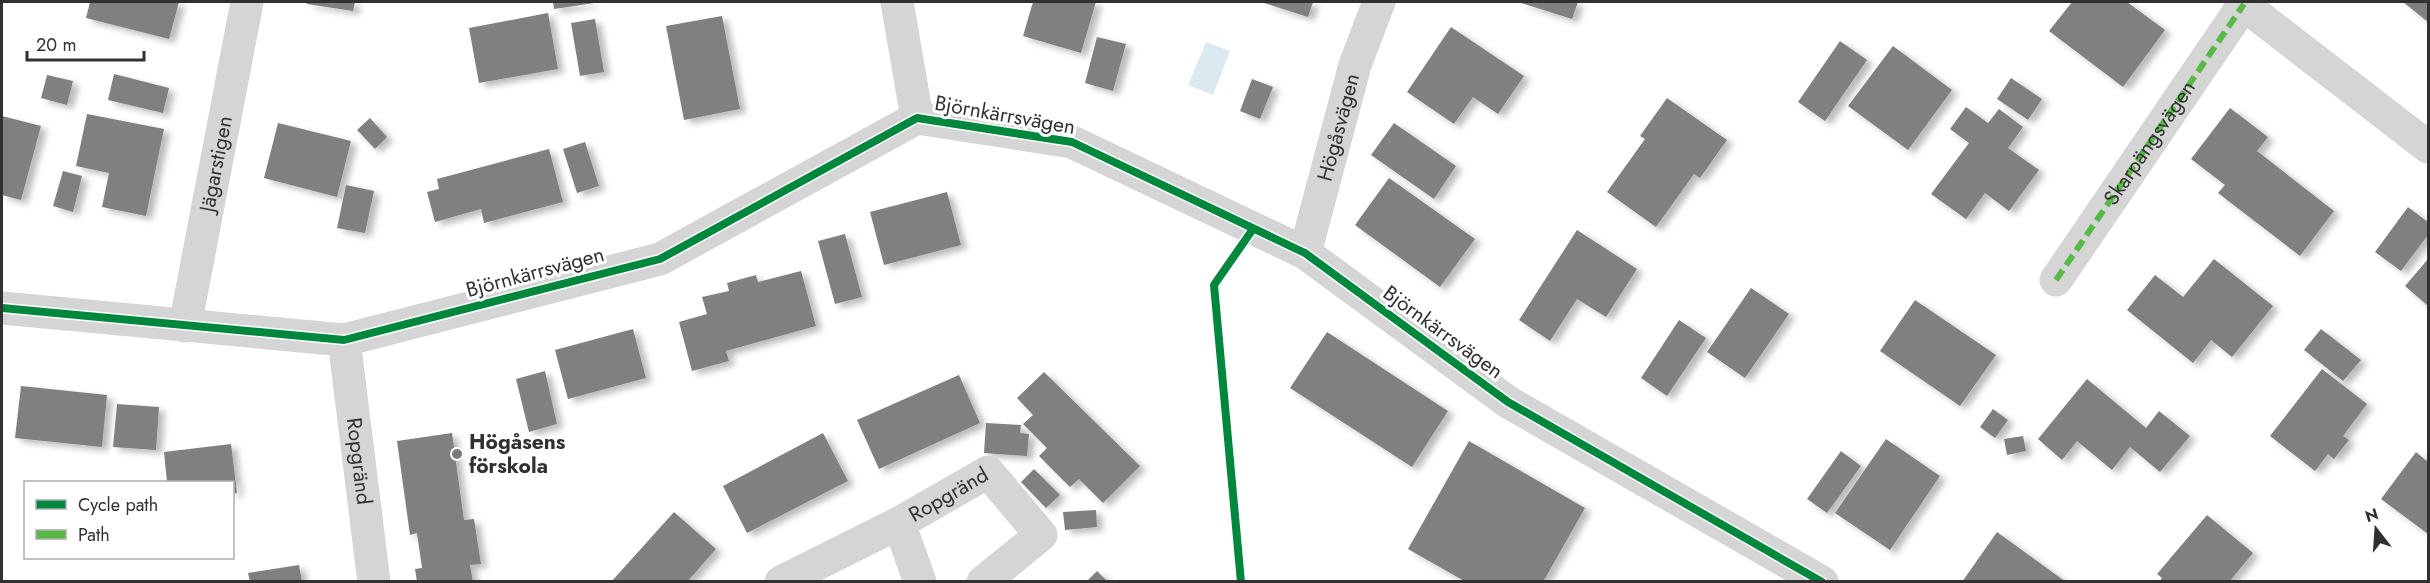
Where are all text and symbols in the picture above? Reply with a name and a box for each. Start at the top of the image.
scale bar [27,24,144,62]
text: 20 m [36,32,76,58]
street label: Högåsvägen [1310,70,1367,185]
street label: Skarpängsvägen [2096,74,2203,211]
street label: Björnkärrsvägen [932,88,1078,142]
street label: Jägarstigen [192,113,240,218]
street label: Björnkärrsvägen [462,239,608,305]
street label: Björnkärrsvägen [1377,278,1509,386]
street label: Ropgränd [339,416,379,506]
place label: Högåsens förskola [469,427,566,481]
marker: Högåsens förskola [450,447,464,461]
street label: Ropgränd [903,460,994,529]
legend [24,481,234,559]
text: Cycle path [78,492,158,518]
north arrow [2346,499,2406,559]
text: N [2362,502,2381,528]
text: Path [78,522,110,548]

